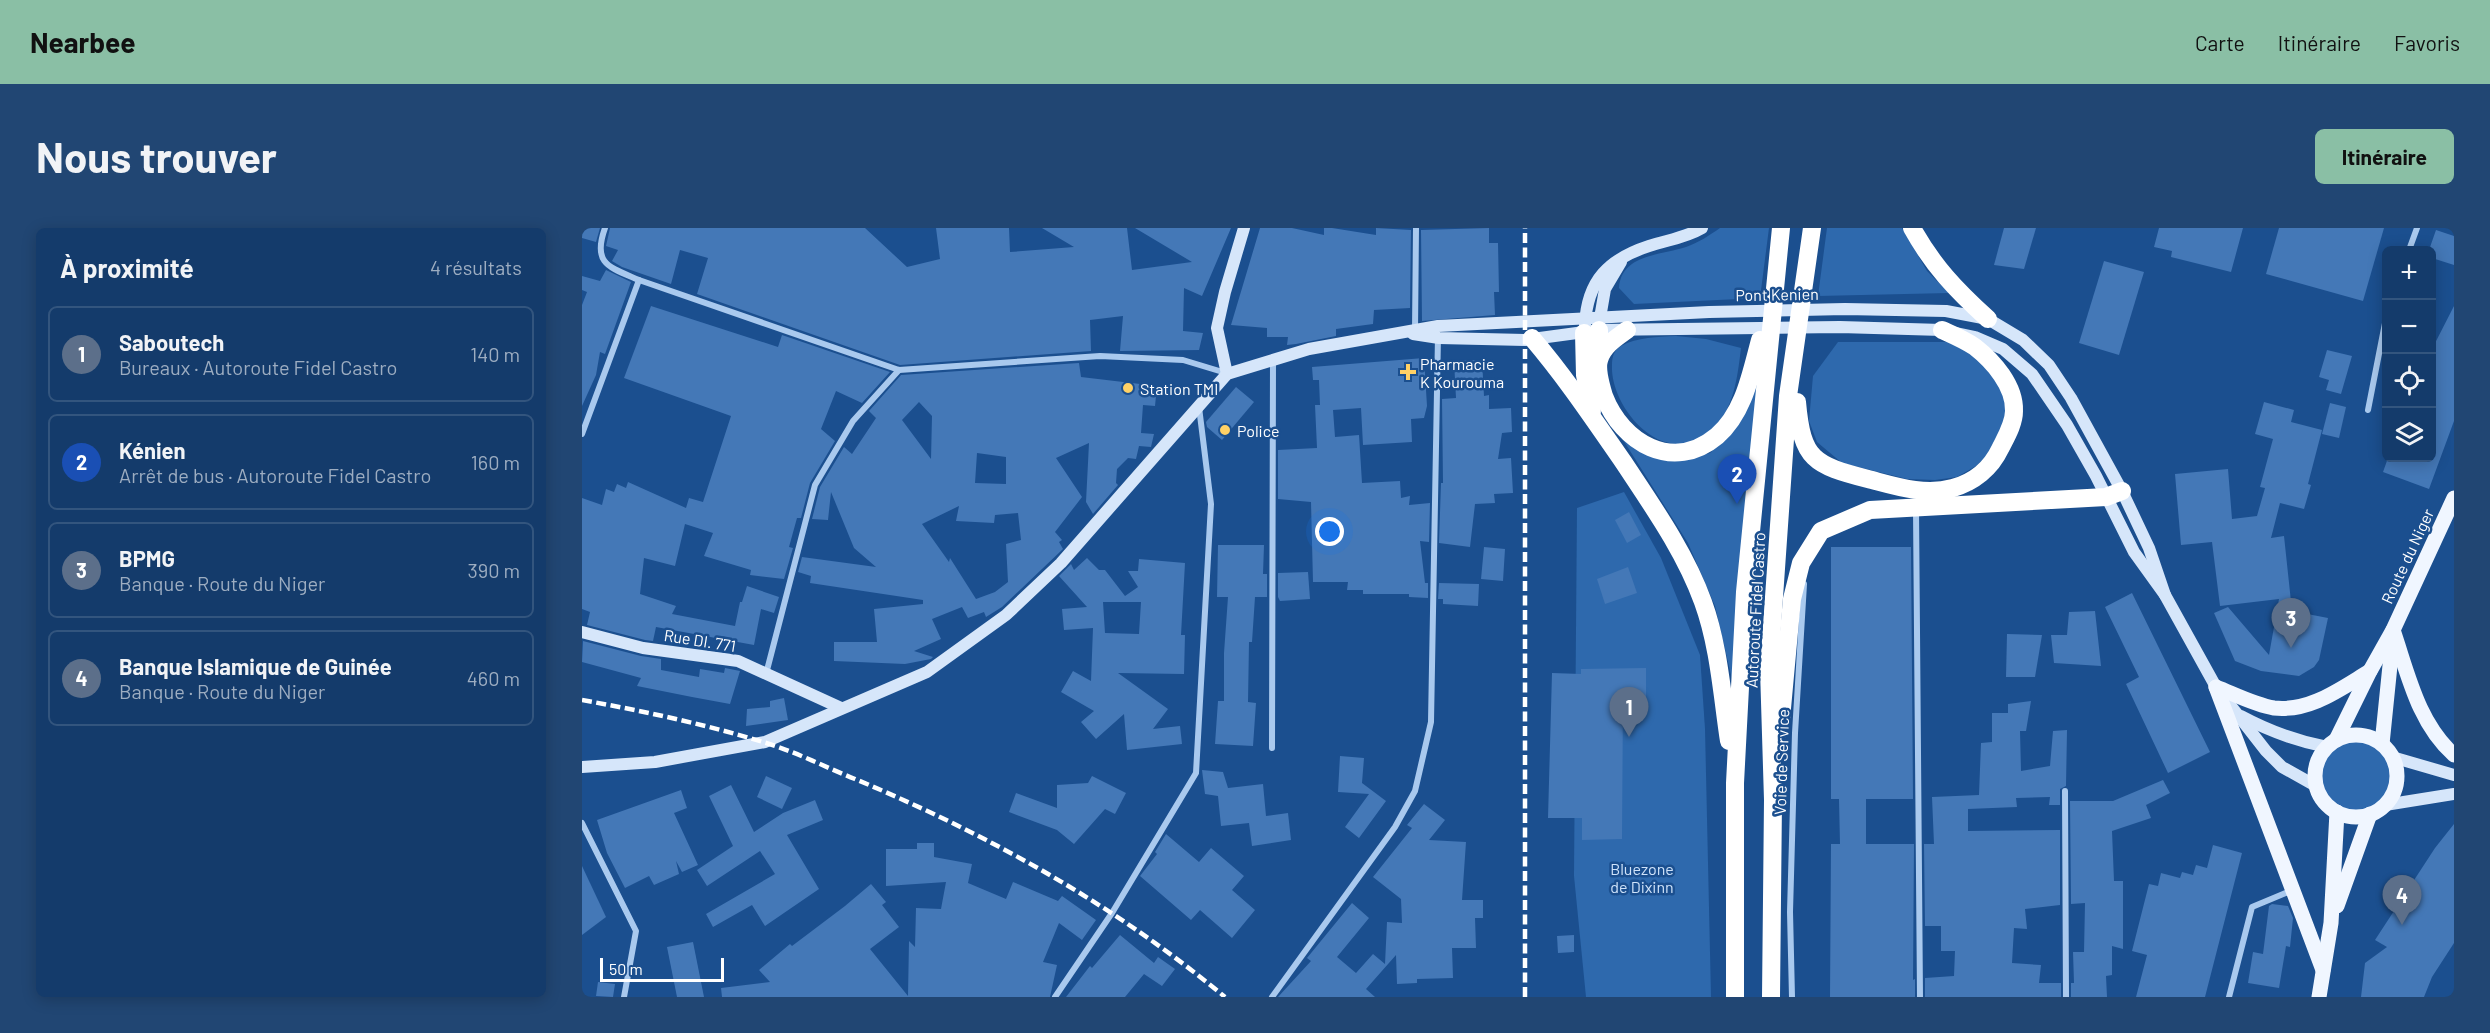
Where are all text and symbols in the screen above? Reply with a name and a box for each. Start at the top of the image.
text: Nearbee [30,25,136,59]
text: Carte [2195,30,2245,55]
text: Itinéraire [2278,30,2361,55]
text: Favoris [2394,30,2460,55]
button: Itinéraire [2315,129,2454,184]
text: Nous trouver [36,131,277,181]
map controls [2382,246,2436,462]
button: + [2382,246,2436,300]
text: À proximité [60,252,194,283]
text: 4 résultats [430,255,522,279]
street label: Pont Kenien [1735,284,1819,304]
button: − [2382,300,2436,354]
text: Saboutech [119,329,224,355]
text: 1 [78,342,85,366]
text: 140 m [470,342,520,366]
place label: Pharmacie K Kourouma [1420,354,1504,391]
button: locate [2382,354,2436,408]
text: Bureaux · Autoroute Fidel Castro [119,355,397,379]
marker: Pharmacie K Kourouma [1401,365,1415,379]
place label: Station TMI [1140,379,1218,398]
marker: Station TMI [1121,381,1135,395]
button: layers [2382,408,2436,462]
place label: Police [1237,421,1279,440]
marker: Police [1218,423,1232,437]
text: Kénien [119,437,186,463]
text: 2 [76,450,87,474]
text: 160 m [471,450,520,474]
pin: 2 [1718,454,1756,504]
text: Arrêt de bus · Autoroute Fidel Castro [119,463,431,487]
street label: Route du Niger [2377,505,2437,607]
your location [1315,517,1344,546]
street label: Autoroute Fidel Castro [1741,532,1769,688]
text: BPMG [119,545,175,571]
text: 3 [76,558,87,582]
text: 390 m [467,558,520,582]
text: Banque · Route du Niger [119,571,325,595]
pin: 3 [2272,598,2310,648]
street label: Rue DI. 771 [663,625,737,655]
text: Banque Islamique de Guinée [119,653,392,679]
text: 4 [75,666,88,690]
text: 460 m [467,666,520,690]
text: Banque · Route du Niger [119,679,325,703]
pin: 1 [1610,688,1648,737]
street label: Voie de Service [1770,709,1792,815]
park label: Bluezone de Dixinn [1610,859,1674,896]
pin: 4 [2382,876,2422,925]
scale bar [600,955,724,982]
text: 50 m [609,959,643,978]

